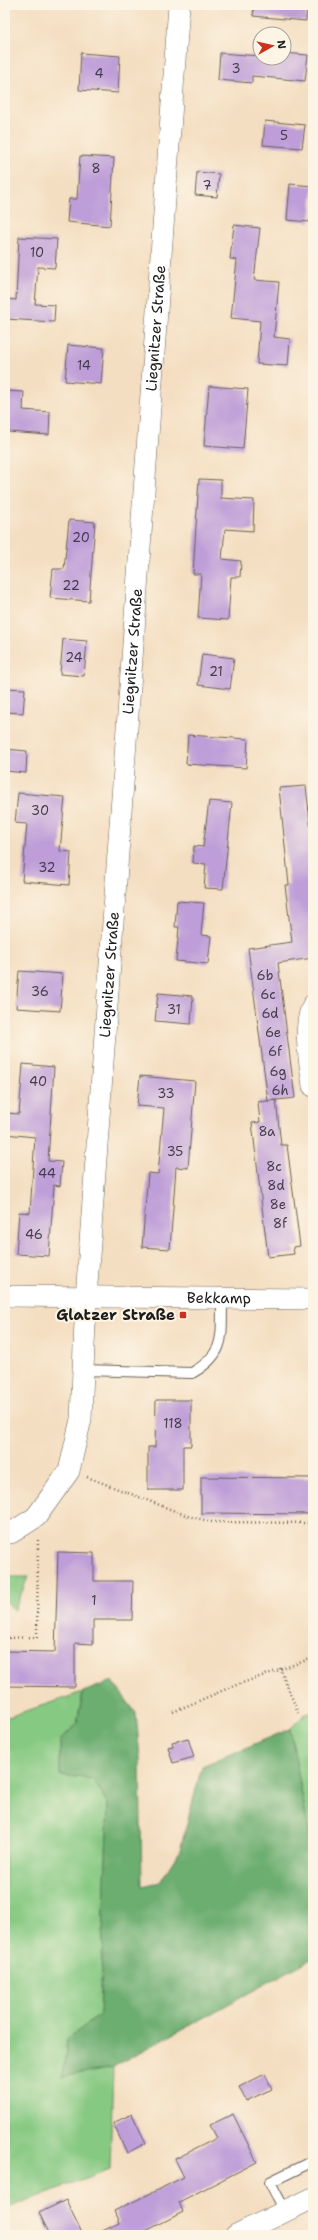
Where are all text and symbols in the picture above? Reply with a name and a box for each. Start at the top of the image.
north arrow [252,26,292,66]
text: N [273,39,289,50]
house number: 3 [231,60,241,77]
house number: 4 [94,65,104,82]
house number: 5 [280,127,288,144]
house number: 8 [91,160,101,177]
house number: 7 [202,177,212,194]
house number: 10 [30,244,44,261]
street label: Liegnitzer Straße [141,265,170,392]
house number: 14 [77,357,91,374]
house number: 20 [72,529,90,546]
house number: 22 [62,577,80,594]
street label: Liegnitzer Straße [118,588,147,715]
house number: 24 [65,649,83,666]
house number: 21 [209,663,223,680]
house number: 30 [31,802,49,819]
house number: 32 [38,859,56,876]
street label: Liegnitzer Straße [95,911,124,1038]
house number: 6b [257,967,273,984]
house number: 36 [31,983,49,1000]
house number: 6c [260,986,276,1003]
house number: 31 [167,1001,181,1018]
house number: 6d [261,1005,279,1022]
house number: 6e [265,1024,281,1041]
house number: 6f [268,1043,282,1060]
house number: 6g [270,1063,286,1080]
house number: 40 [29,1073,47,1090]
house number: 6h [271,1082,289,1099]
house number: 33 [157,1085,175,1102]
house number: 8a [259,1123,275,1140]
house number: 35 [167,1143,183,1160]
house number: 8c [266,1158,282,1175]
house number: 44 [38,1165,56,1182]
house number: 8d [267,1177,285,1194]
house number: 8e [270,1196,286,1213]
house number: 8f [273,1215,287,1232]
house number: 46 [25,1226,43,1243]
street label: Bekkamp [187,1288,251,1308]
place label: Glatzer Straße [56,1305,175,1325]
marker: Glatzer Straße [178,1310,188,1320]
house number: 118 [163,1415,183,1432]
house number: 1 [91,1592,97,1609]

